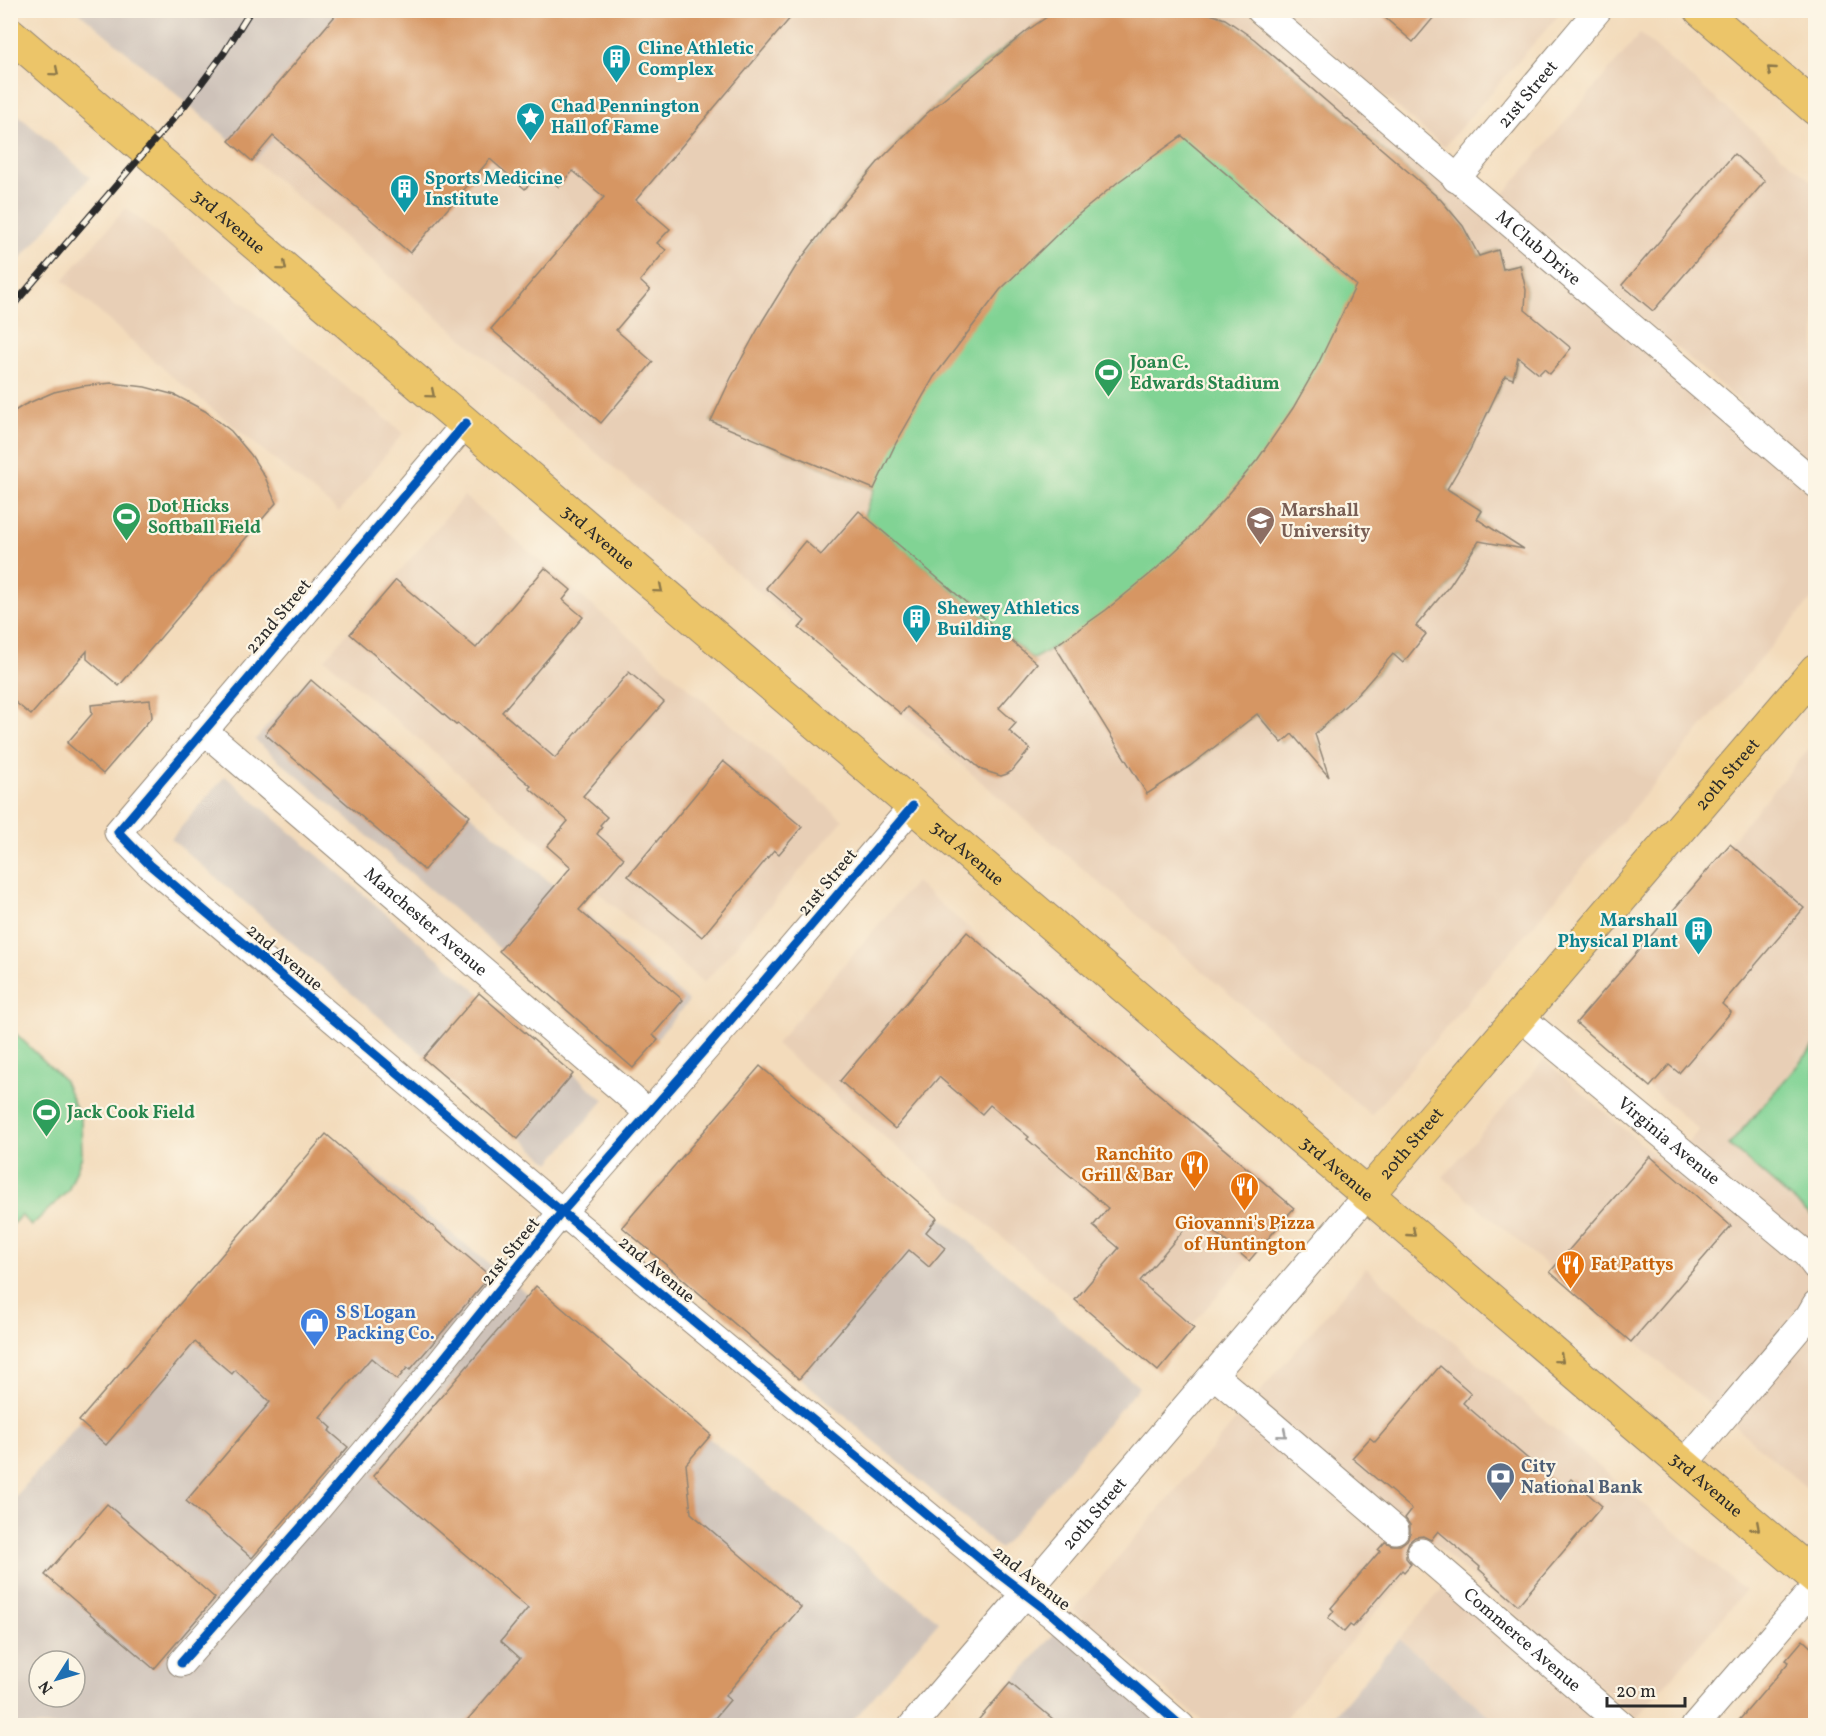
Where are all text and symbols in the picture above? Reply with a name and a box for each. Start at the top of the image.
place label: Cline Athletic Complex [638,37,754,83]
building icon: Cline Athletic Complex [601,42,633,84]
street label: 21st Street [1493,56,1564,134]
one-way arrow [48,65,59,76]
one-way arrow [1767,67,1778,78]
place label: Chad Pennington Hall of Fame [551,95,700,141]
place icon: Chad Pennington Hall of Fame [514,100,546,142]
place label: Sports Medicine Institute [425,167,563,213]
building icon: Sports Medicine Institute [388,172,420,214]
street label: 3rd Avenue [186,184,270,261]
street label: M Club Drive [1489,205,1586,292]
one-way arrow [276,260,287,271]
place label: Joan C. Edwards Stadium [1129,351,1280,397]
sports icon: Joan C. Edwards Stadium [1093,356,1125,398]
one-way arrow [424,387,435,398]
place label: Dot Hicks Softball Field [148,495,261,541]
place label: Marshall University [1281,499,1370,545]
sports icon: Dot Hicks Softball Field [111,500,143,542]
street label: 3rd Avenue [555,500,639,577]
school or university icon: Marshall University [1244,504,1276,546]
street label: 22nd Street [240,574,318,660]
one-way arrow [652,582,663,593]
place label: Shewey Athletics Building [937,597,1079,643]
building icon: Shewey Athletics Building [900,602,932,644]
street label: 20th Street [1690,733,1766,817]
street label: 3rd Avenue [925,815,1009,892]
street label: 21st Street [792,844,864,922]
street label: Manchester Avenue [358,862,492,983]
place label: Marshall Physical Plant [1557,909,1678,955]
building icon: Marshall Physical Plant [1683,914,1715,956]
street label: 2nd Avenue [240,919,328,998]
street label: Virginia Avenue [1611,1092,1725,1192]
sports icon: Jack Cook Field [30,1096,62,1138]
place label: Jack Cook Field [66,1101,195,1126]
street label: 20th Street [1374,1103,1451,1186]
street label: 3rd Avenue [1294,1131,1378,1208]
place label: Ranchito Grill & Bar [1081,1143,1173,1189]
restaurant icon: Ranchito Grill & Bar [1178,1148,1210,1190]
restaurant icon: Giovanni's Pizza of Huntington [1229,1170,1261,1212]
street label: 21st Street [476,1212,547,1291]
place label: Giovanni's Pizza of Huntington [1175,1212,1315,1258]
one-way arrow [1405,1226,1416,1237]
street label: 2nd Avenue [612,1231,700,1310]
restaurant icon: Fat Pattys [1554,1248,1586,1290]
place label: Fat Pattys [1591,1253,1674,1278]
place label: S S Logan Packing Co. [336,1301,435,1347]
shop icon: S S Logan Packing Co. [299,1306,331,1348]
one-way arrow [1553,1352,1564,1363]
one-way arrow [1276,1427,1287,1438]
street label: 3rd Avenue [1663,1447,1748,1524]
place label: City National Bank [1521,1455,1643,1501]
bank icon: City National Bank [1484,1460,1516,1502]
street label: 20th Street [1057,1473,1134,1556]
one-way arrow [1749,1519,1760,1530]
street label: 2nd Avenue [987,1541,1075,1618]
street label: Commerce Avenue [1457,1583,1586,1698]
north arrow [27,1649,87,1709]
scale bar [1607,1670,1685,1708]
text: N [34,1675,59,1698]
text: 20 m [1616,1680,1656,1705]

